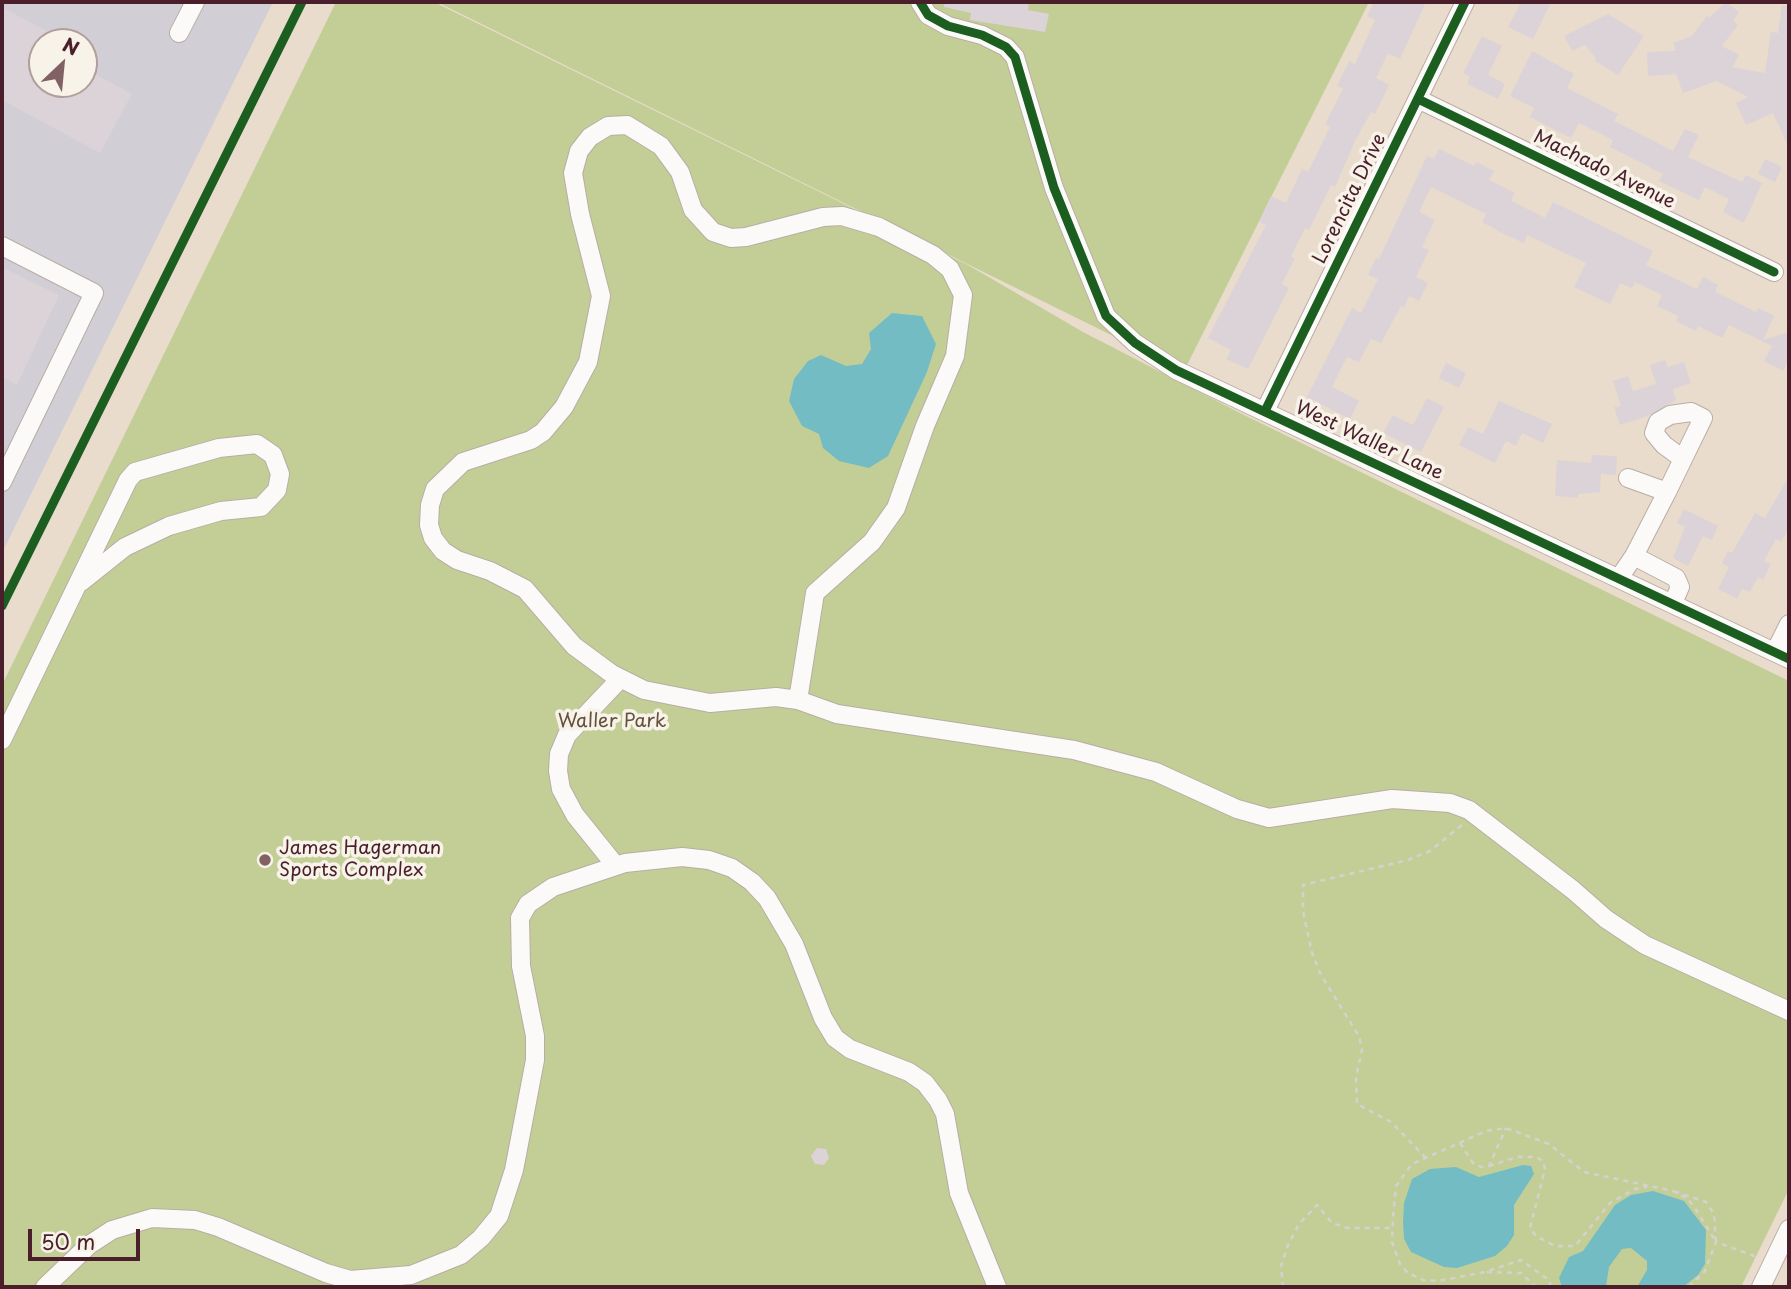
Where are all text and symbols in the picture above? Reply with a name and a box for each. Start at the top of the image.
north arrow [28,28,98,98]
text: N [58,30,84,62]
street label: Machado Avenue [1530,126,1678,214]
street label: Lorencita Drive [1309,130,1391,268]
street label: West Waller Lane [1291,397,1447,485]
park label: Waller Park [558,711,666,733]
place label: James Hagerman Sports Complex [279,838,441,882]
marker: James Hagerman Sports Complex [257,852,273,868]
scale bar [32,1216,144,1260]
text: 50 m [41,1225,95,1257]

